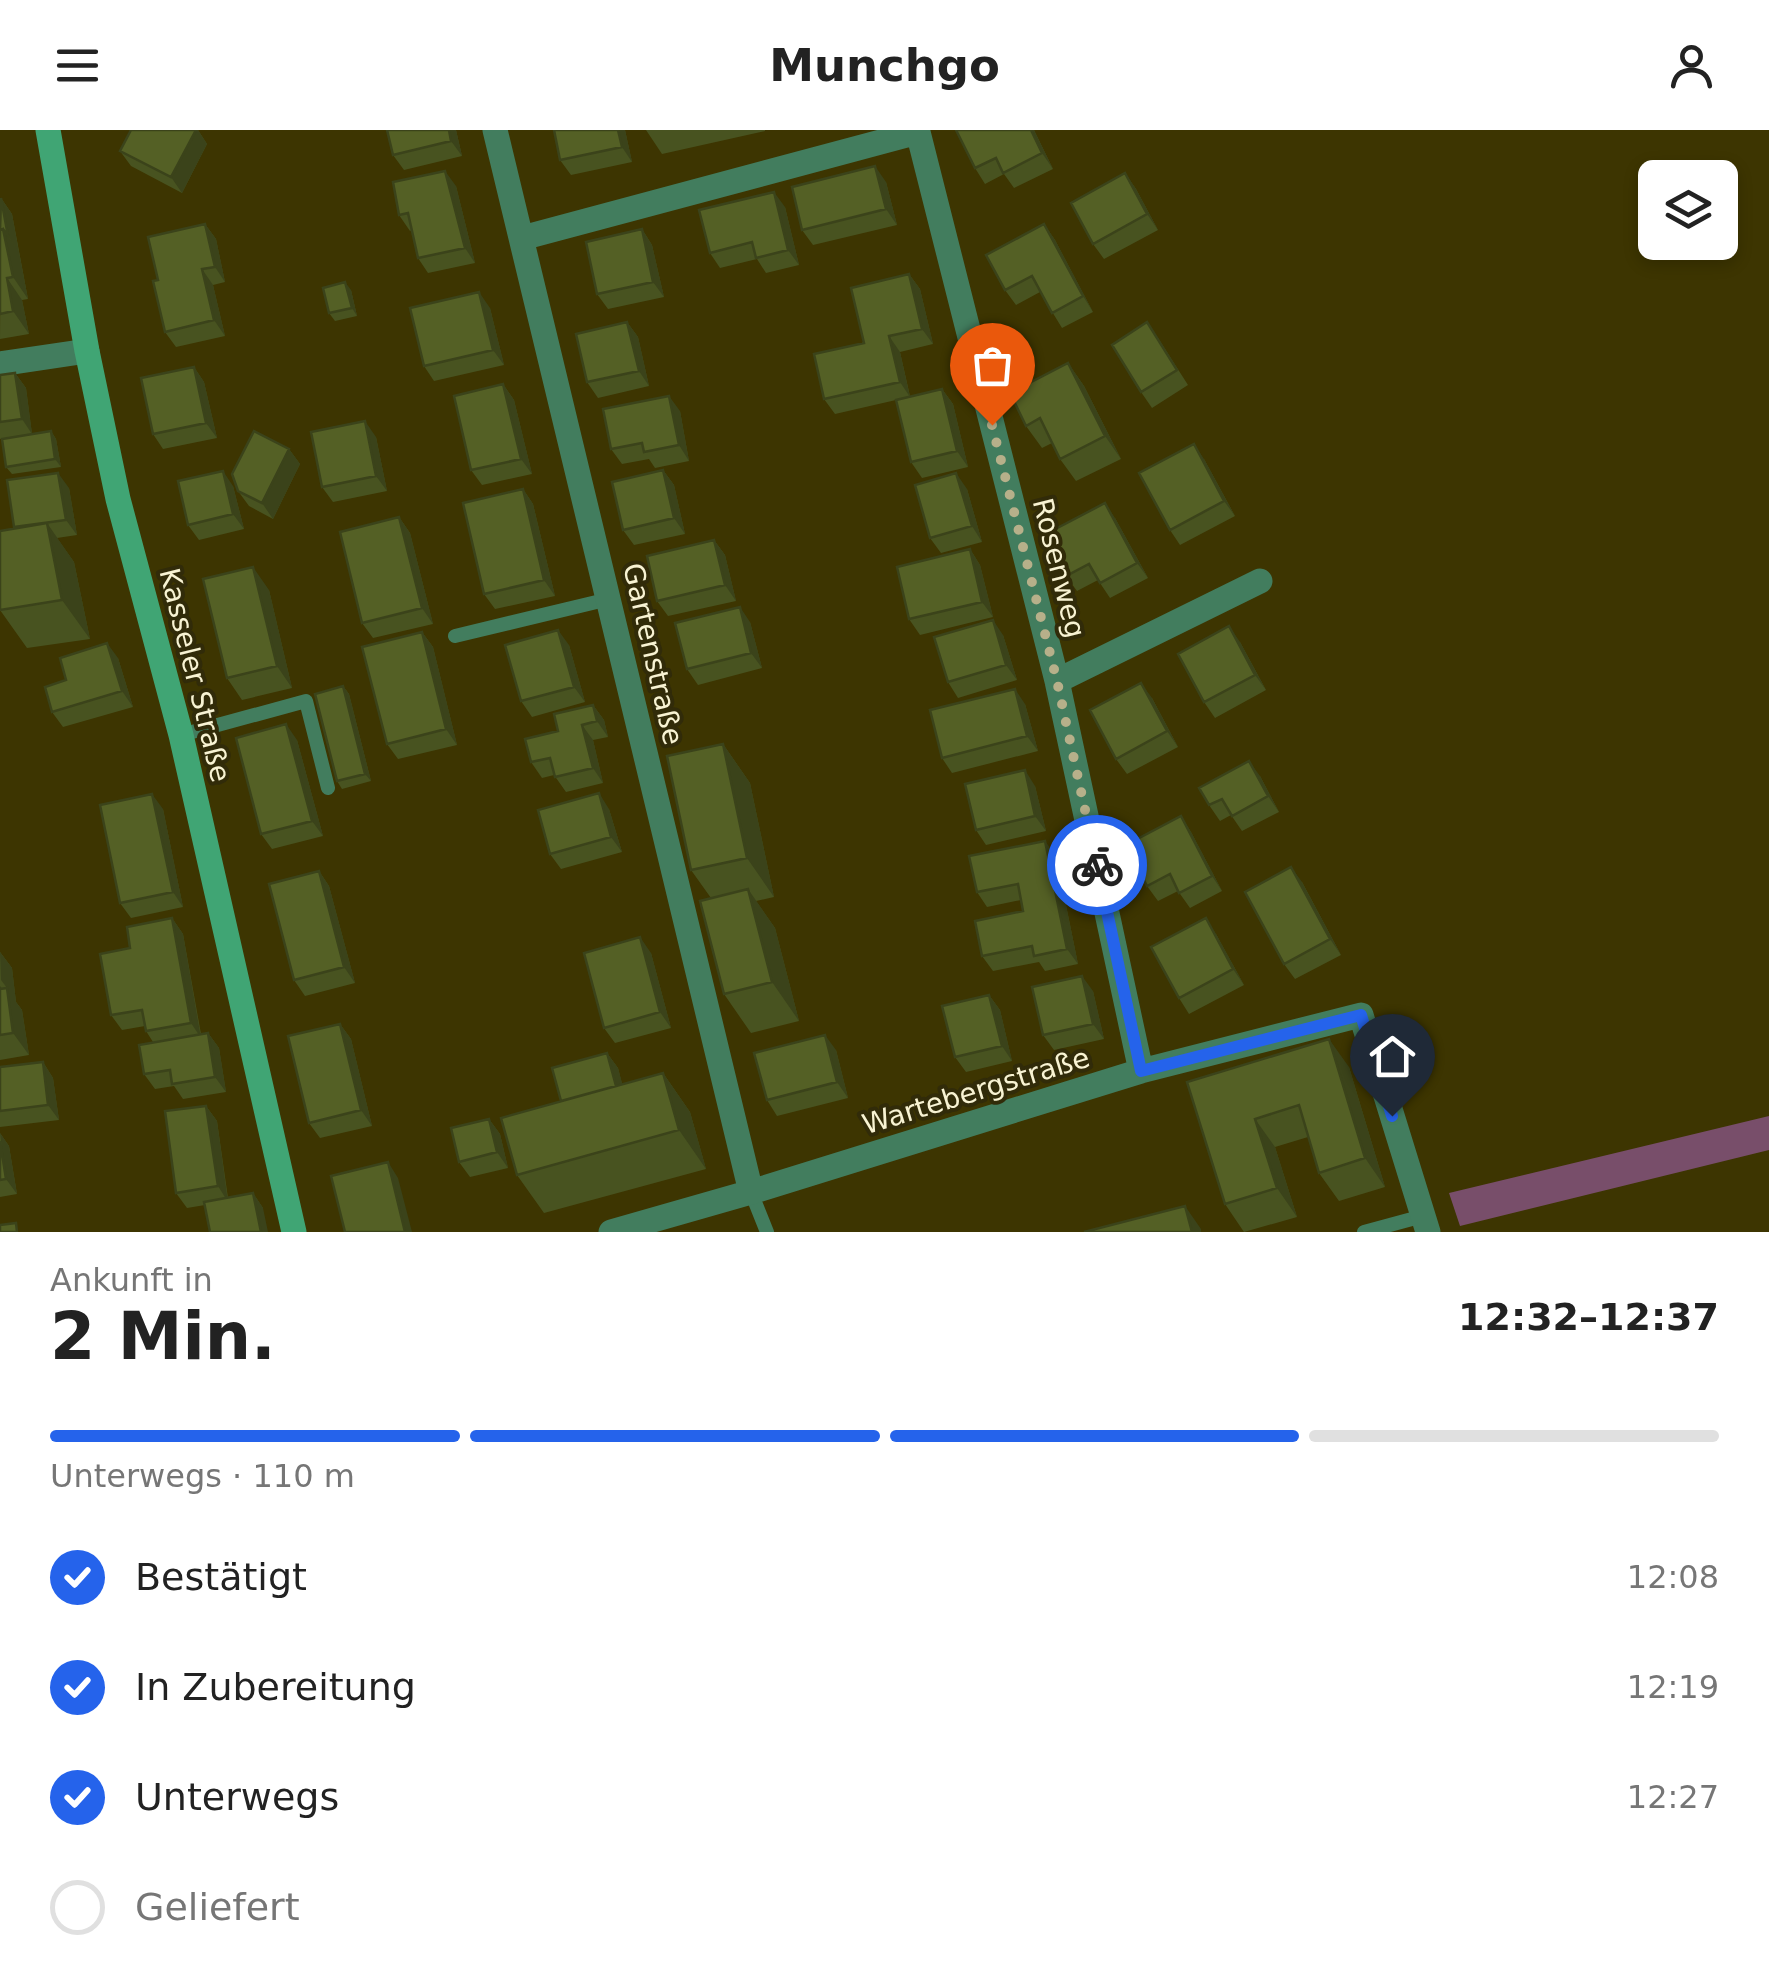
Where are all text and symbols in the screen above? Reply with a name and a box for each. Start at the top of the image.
icon: menu [50,38,105,93]
icon: person [1664,38,1719,93]
text: Munchgo [769,39,1000,92]
map controls [1638,160,1738,260]
button: layers [1638,160,1738,260]
pin [950,323,1035,426]
icon: bag [965,338,1020,393]
street label: Rosenweg [1026,495,1092,641]
street label: Gartenstraße [616,560,690,748]
street label: Kasseler Straße [152,565,238,785]
courier [1047,815,1147,915]
icon: bike [1070,838,1125,893]
pin [1350,1014,1435,1117]
icon: home [1365,1029,1420,1084]
street label: Wartebergstraße [858,1041,1094,1141]
text: Ankunft in [50,1261,213,1299]
text: 12:32–12:37 [1458,1295,1719,1339]
text: 2 Min. [50,1299,276,1374]
text: Unterwegs · 110 m [50,1457,355,1495]
icon: check [50,1550,105,1605]
text: Bestätigt [135,1555,307,1599]
text: 12:08 [1627,1558,1719,1596]
icon: check [50,1660,105,1715]
text: In Zubereitung [135,1665,416,1709]
text: 12:19 [1627,1668,1719,1706]
icon: check [50,1770,105,1825]
text: Unterwegs [135,1775,339,1819]
text: 12:27 [1627,1778,1719,1816]
text: Geliefert [135,1885,300,1929]

